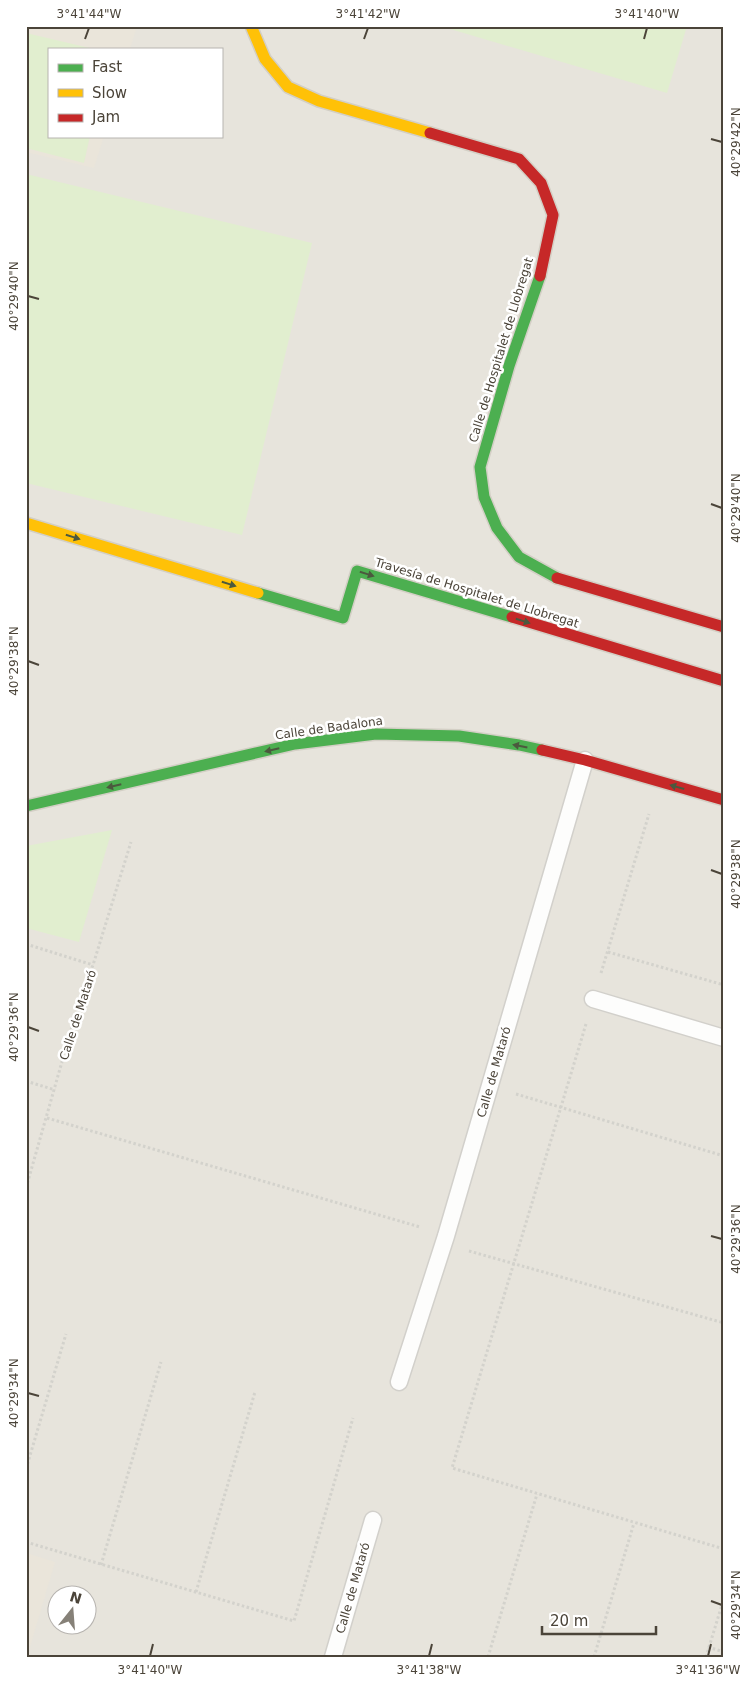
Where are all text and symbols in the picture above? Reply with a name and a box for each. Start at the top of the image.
text: 3°41'44"W [57,7,122,21]
text: 3°41'42"W [336,7,401,21]
text: 3°41'40"W [615,7,680,21]
legend [48,48,222,138]
text: Fast [92,58,122,76]
text: Slow [92,84,127,102]
text: 40°29'42"N [729,107,743,177]
text: Jam [91,108,120,126]
street label: Calle de Hospitalet de Llobregat [466,255,536,444]
text: 40°29'40"N [7,261,21,331]
text: 40°29'40"N [729,473,743,543]
one-way arrow [66,534,81,542]
street label: Travesía de Hospitalet de Llobregat [372,555,581,631]
one-way arrow [360,571,375,579]
one-way arrow [221,580,236,588]
one-way arrow [516,617,531,625]
text: 40°29'38"N [7,626,21,696]
street label: Calle de Badalona [274,714,384,742]
one-way arrow [511,741,527,749]
one-way arrow [264,746,280,754]
one-way arrow [106,782,121,790]
one-way arrow [669,782,684,790]
text: 40°29'38"N [729,839,743,909]
street label: Calle de Mataró [57,968,99,1062]
text: 40°29'36"N [7,992,21,1062]
street label: Calle de Mataró [474,1025,514,1119]
text: 40°29'36"N [729,1204,743,1274]
text: 40°29'34"N [7,1358,21,1428]
street label: Calle de Mataró [333,1541,373,1635]
text: 40°29'34"N [729,1570,743,1640]
north arrow [48,1586,98,1636]
text: N [68,1588,84,1607]
scale bar [542,1603,656,1635]
text: 20 m [550,1612,588,1630]
text: 3°41'40"W [118,1663,183,1677]
text: 3°41'38"W [397,1663,462,1677]
text: 3°41'36"W [676,1663,741,1677]

